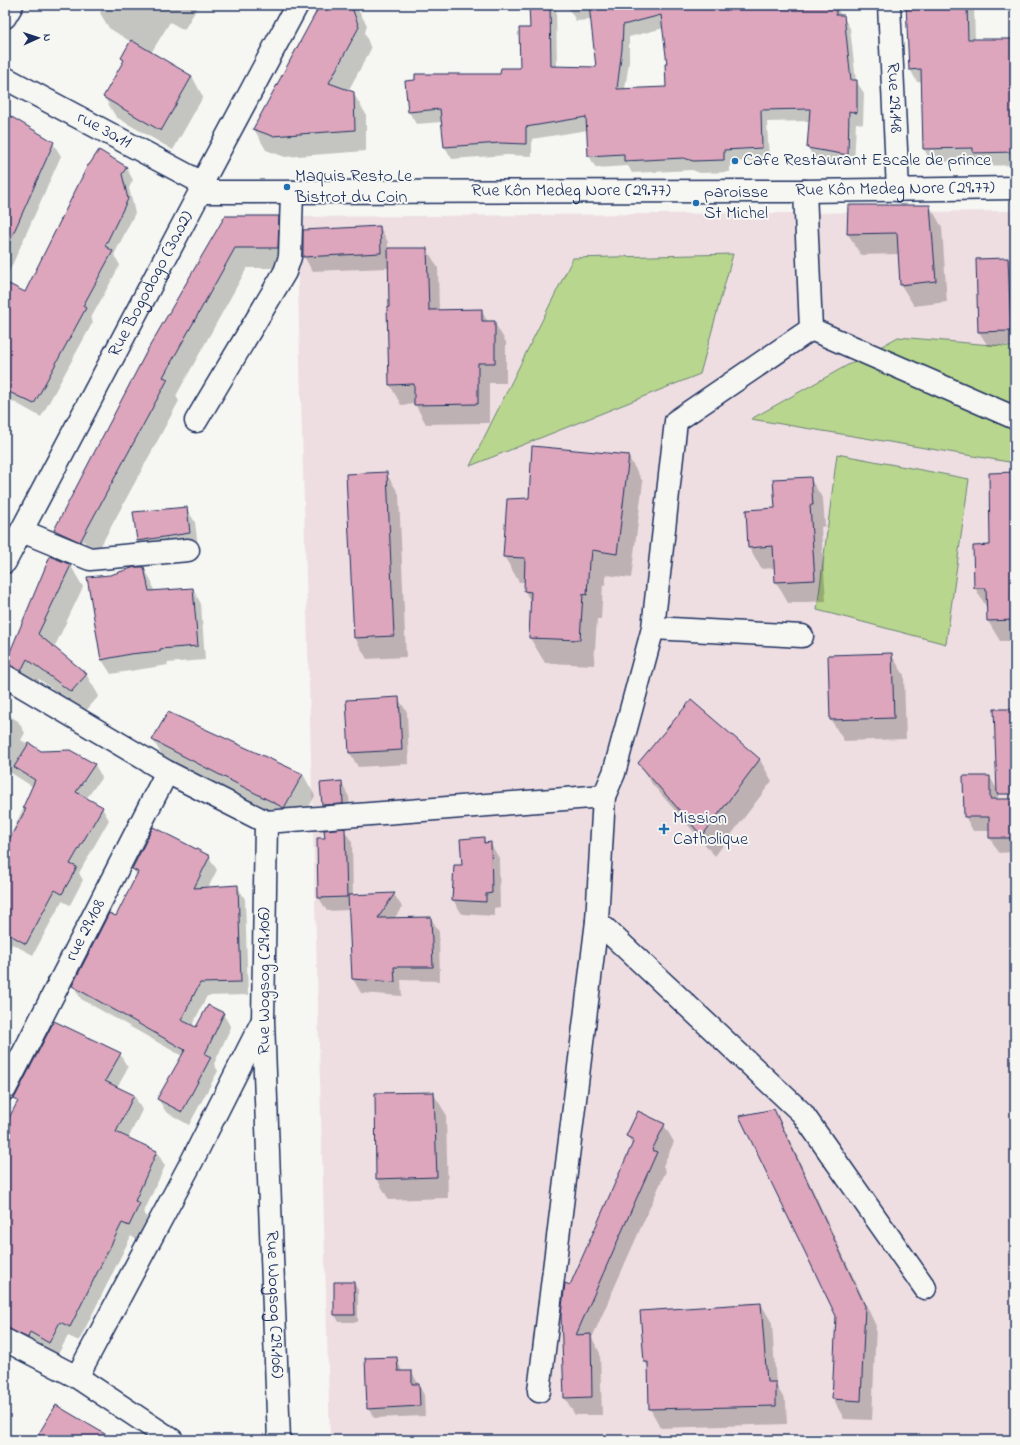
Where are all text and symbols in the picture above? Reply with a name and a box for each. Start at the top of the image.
north arrow [18,18,58,58]
text: N [39,33,55,42]
street label: Rue 29.148 [879,62,908,134]
street label: rue 30.11 [72,105,136,156]
place label: Cafe Restaurant Escale de prince [743,148,992,174]
marker: Cafe Restaurant Escale de prince [730,156,740,166]
place label: Maquis Resto Le Bistrot du Coin [294,164,413,211]
street label: Rue Kôn Medeg Nore (29.77) [795,175,995,204]
street label: Rue Kôn Medeg Nore (29.77) [471,178,671,205]
place label: paroisse St Michel [704,180,769,227]
marker: Maquis Resto Le Bistrot du Coin [282,182,292,192]
marker: paroisse St Michel [691,198,701,208]
street label: Rue Bogodogo (30.02) [102,207,201,362]
place label: Mission Catholique [673,806,749,853]
marker: Mission Catholique [658,823,670,835]
street label: rue 29.108 [59,895,113,966]
street label: Rue Wogsog (29.106) [252,907,279,1055]
street label: Rue Wogsog (29.106) [258,1230,290,1379]

